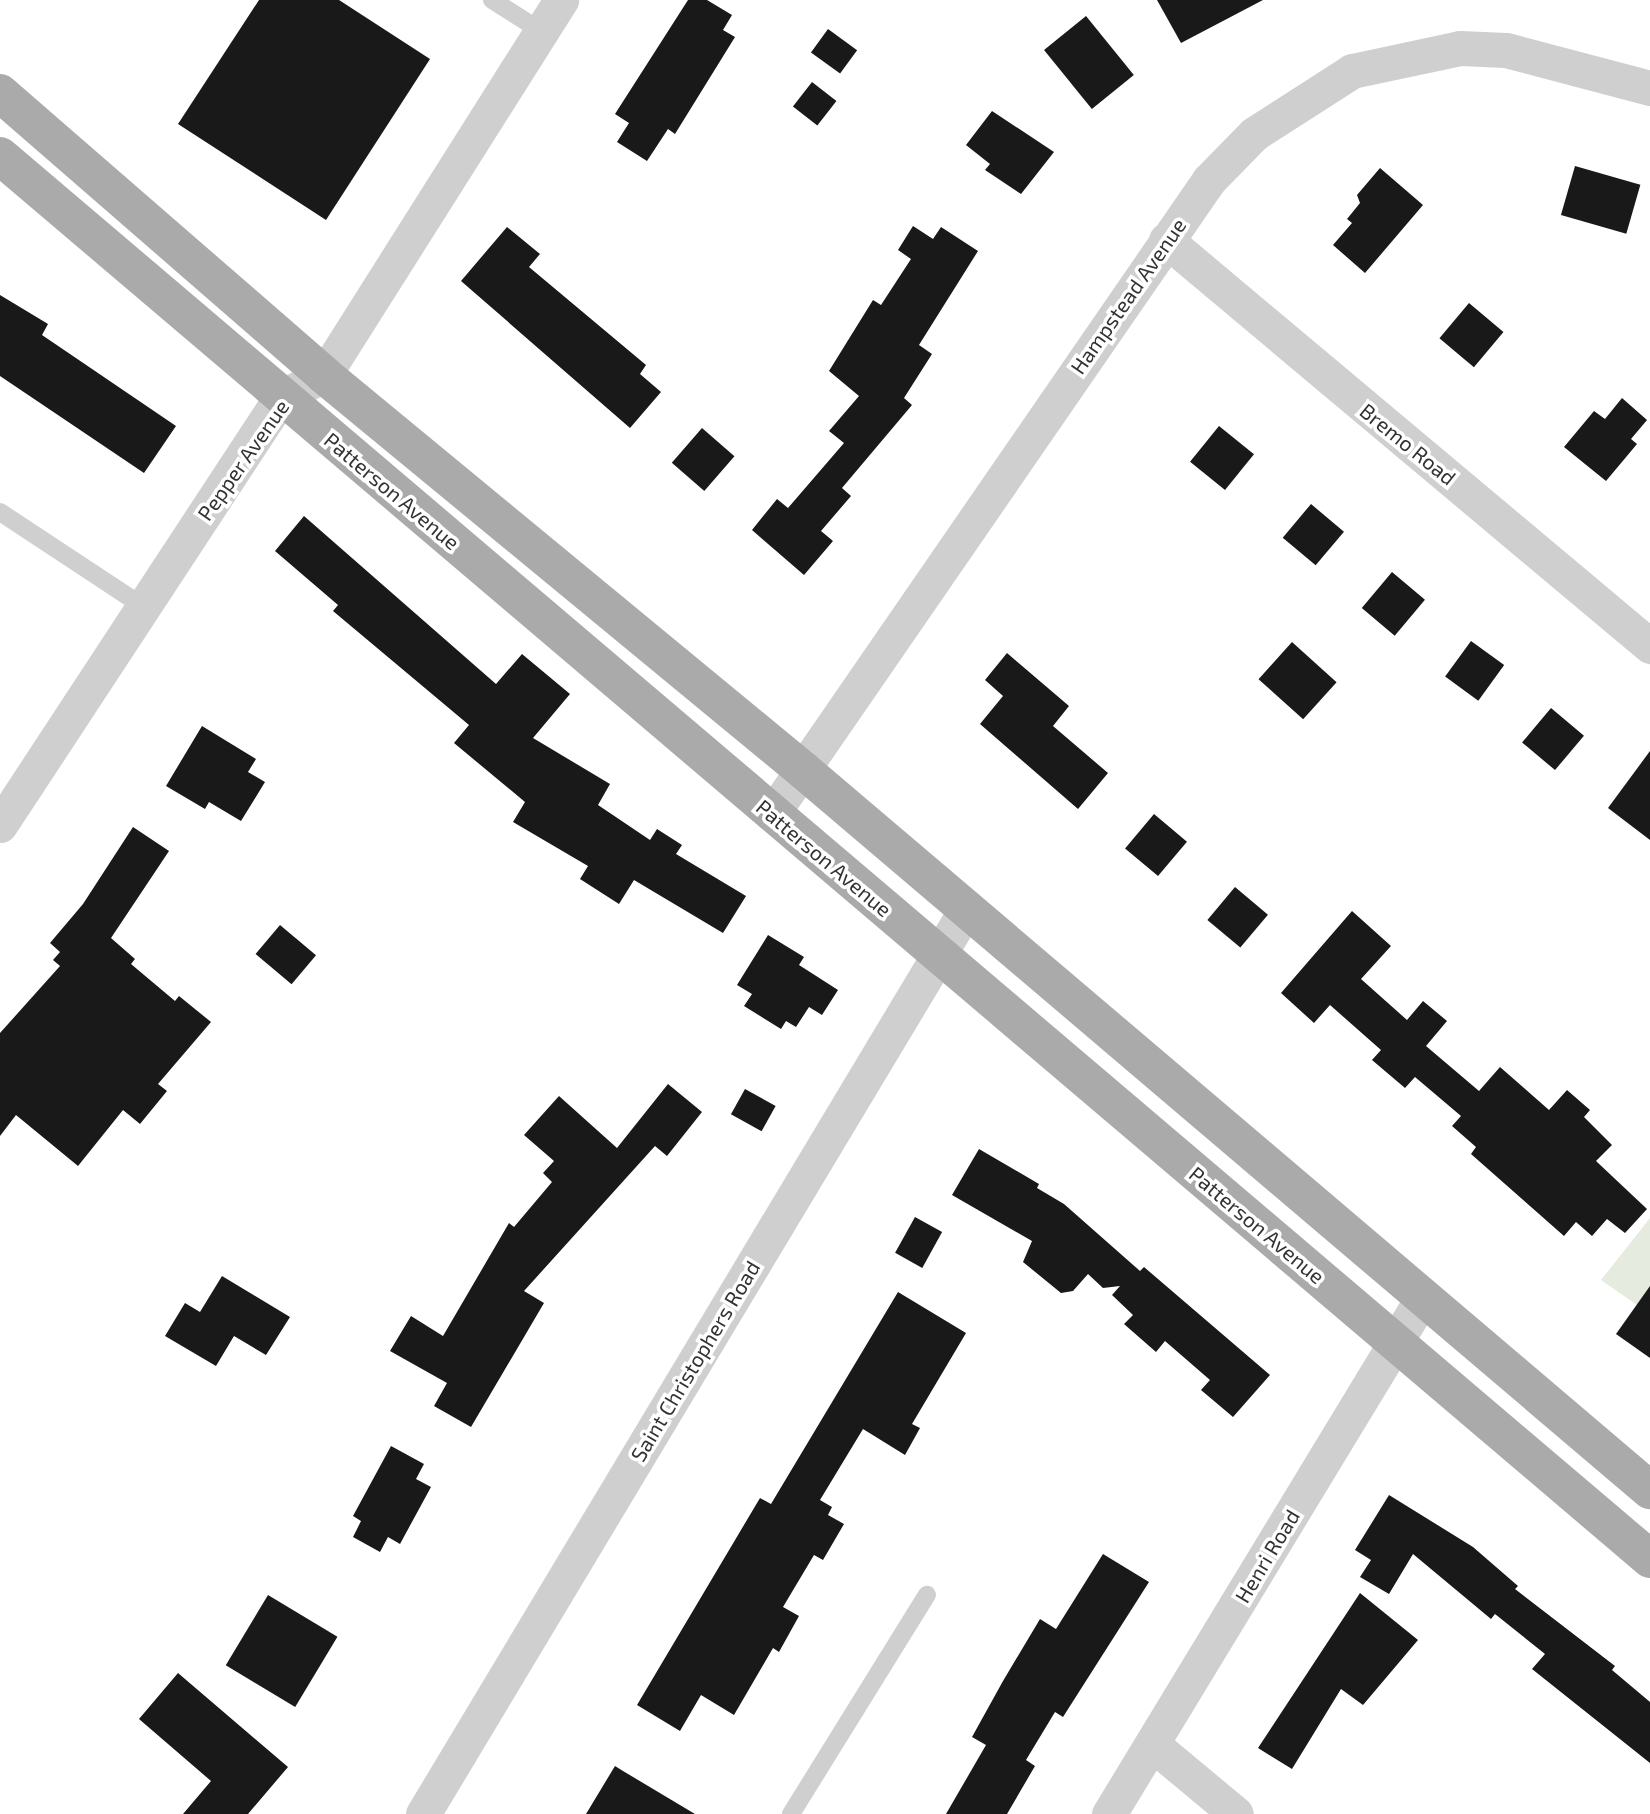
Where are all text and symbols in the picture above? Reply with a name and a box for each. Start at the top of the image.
street label: Hampstead Avenue [1065,213,1191,379]
street label: Pepper Avenue [192,394,294,526]
street label: Bremo Road [1355,398,1461,490]
street label: Patterson Avenue [319,427,465,555]
street label: Patterson Avenue [751,794,897,922]
street label: Patterson Avenue [1184,1161,1330,1289]
street label: Saint Christophers Road [625,1256,765,1466]
street label: Henri Road [1229,1505,1305,1607]

